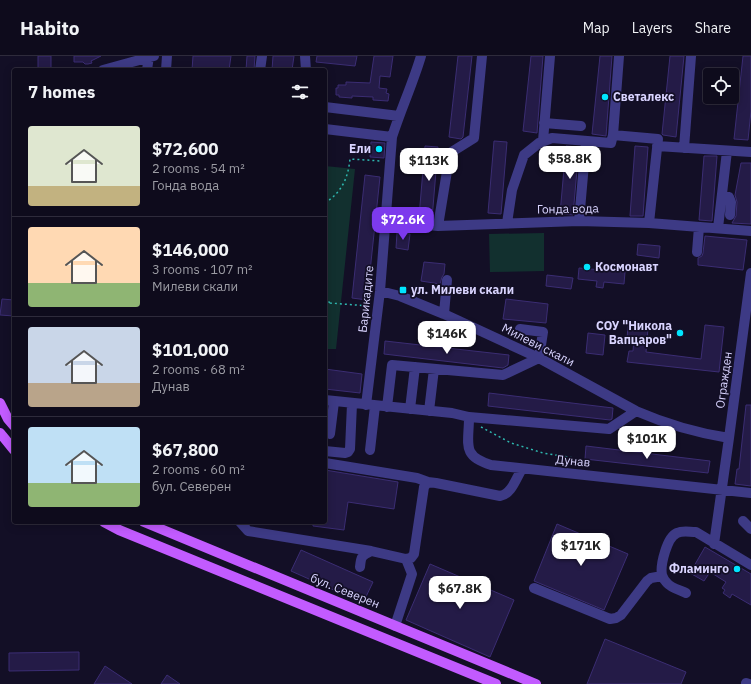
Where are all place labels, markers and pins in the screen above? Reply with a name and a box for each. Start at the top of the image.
place label: Светалекс [613,89,674,104]
marker: Светалекс [600,92,610,102]
place label: Ели [349,141,371,156]
marker: Ели [374,144,384,154]
pin: $58.8K [537,146,603,180]
pin: $113K [401,148,457,182]
pin: $72.6K [370,207,436,241]
place label: Космонавт [595,259,658,274]
marker: Космонавт [582,262,592,272]
place label: ул. Милеви скали [411,282,514,297]
marker: ул. Милеви скали [398,285,408,295]
place label: СОУ "Никола Вапцаров" [596,318,672,347]
pin: $146K [419,321,475,355]
marker: СОУ "Никола Вапцаров" [675,328,685,338]
pin: $101K [619,426,675,460]
pin: $171K [553,533,609,567]
place label: Фламинго [669,561,729,576]
marker: Фламинго [732,564,742,574]
pin: $67.8K [427,576,493,610]

